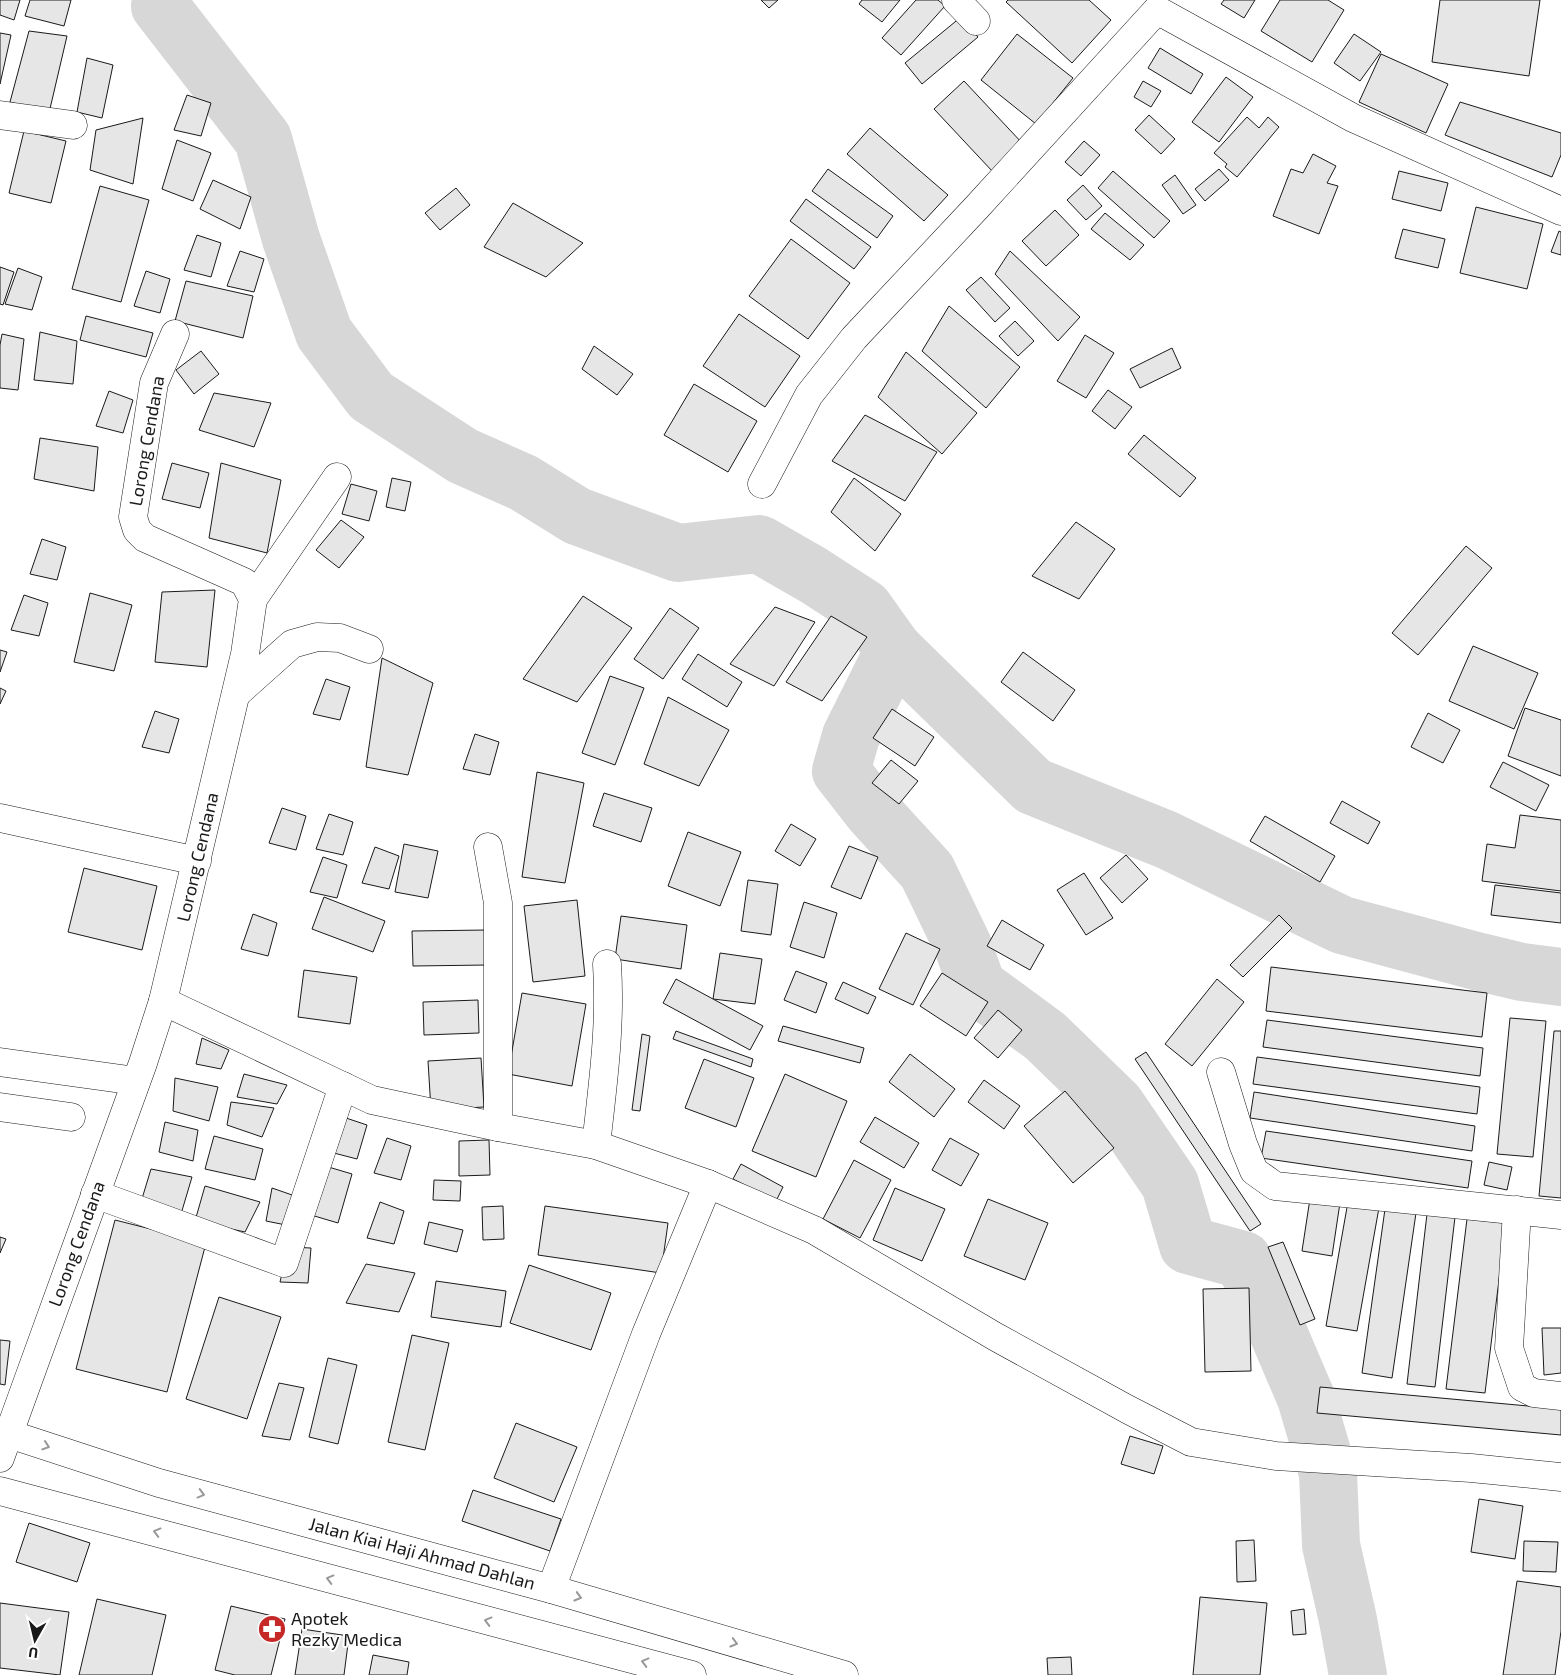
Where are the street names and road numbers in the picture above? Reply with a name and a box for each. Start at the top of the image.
street label: Lorong Cendana [124,374,168,508]
street label: Lorong Cendana [171,790,223,924]
street label: Lorong Cendana [43,1178,109,1309]
street label: Jalan Kiai Haji Ahmad Dahlan [307,1512,538,1594]

